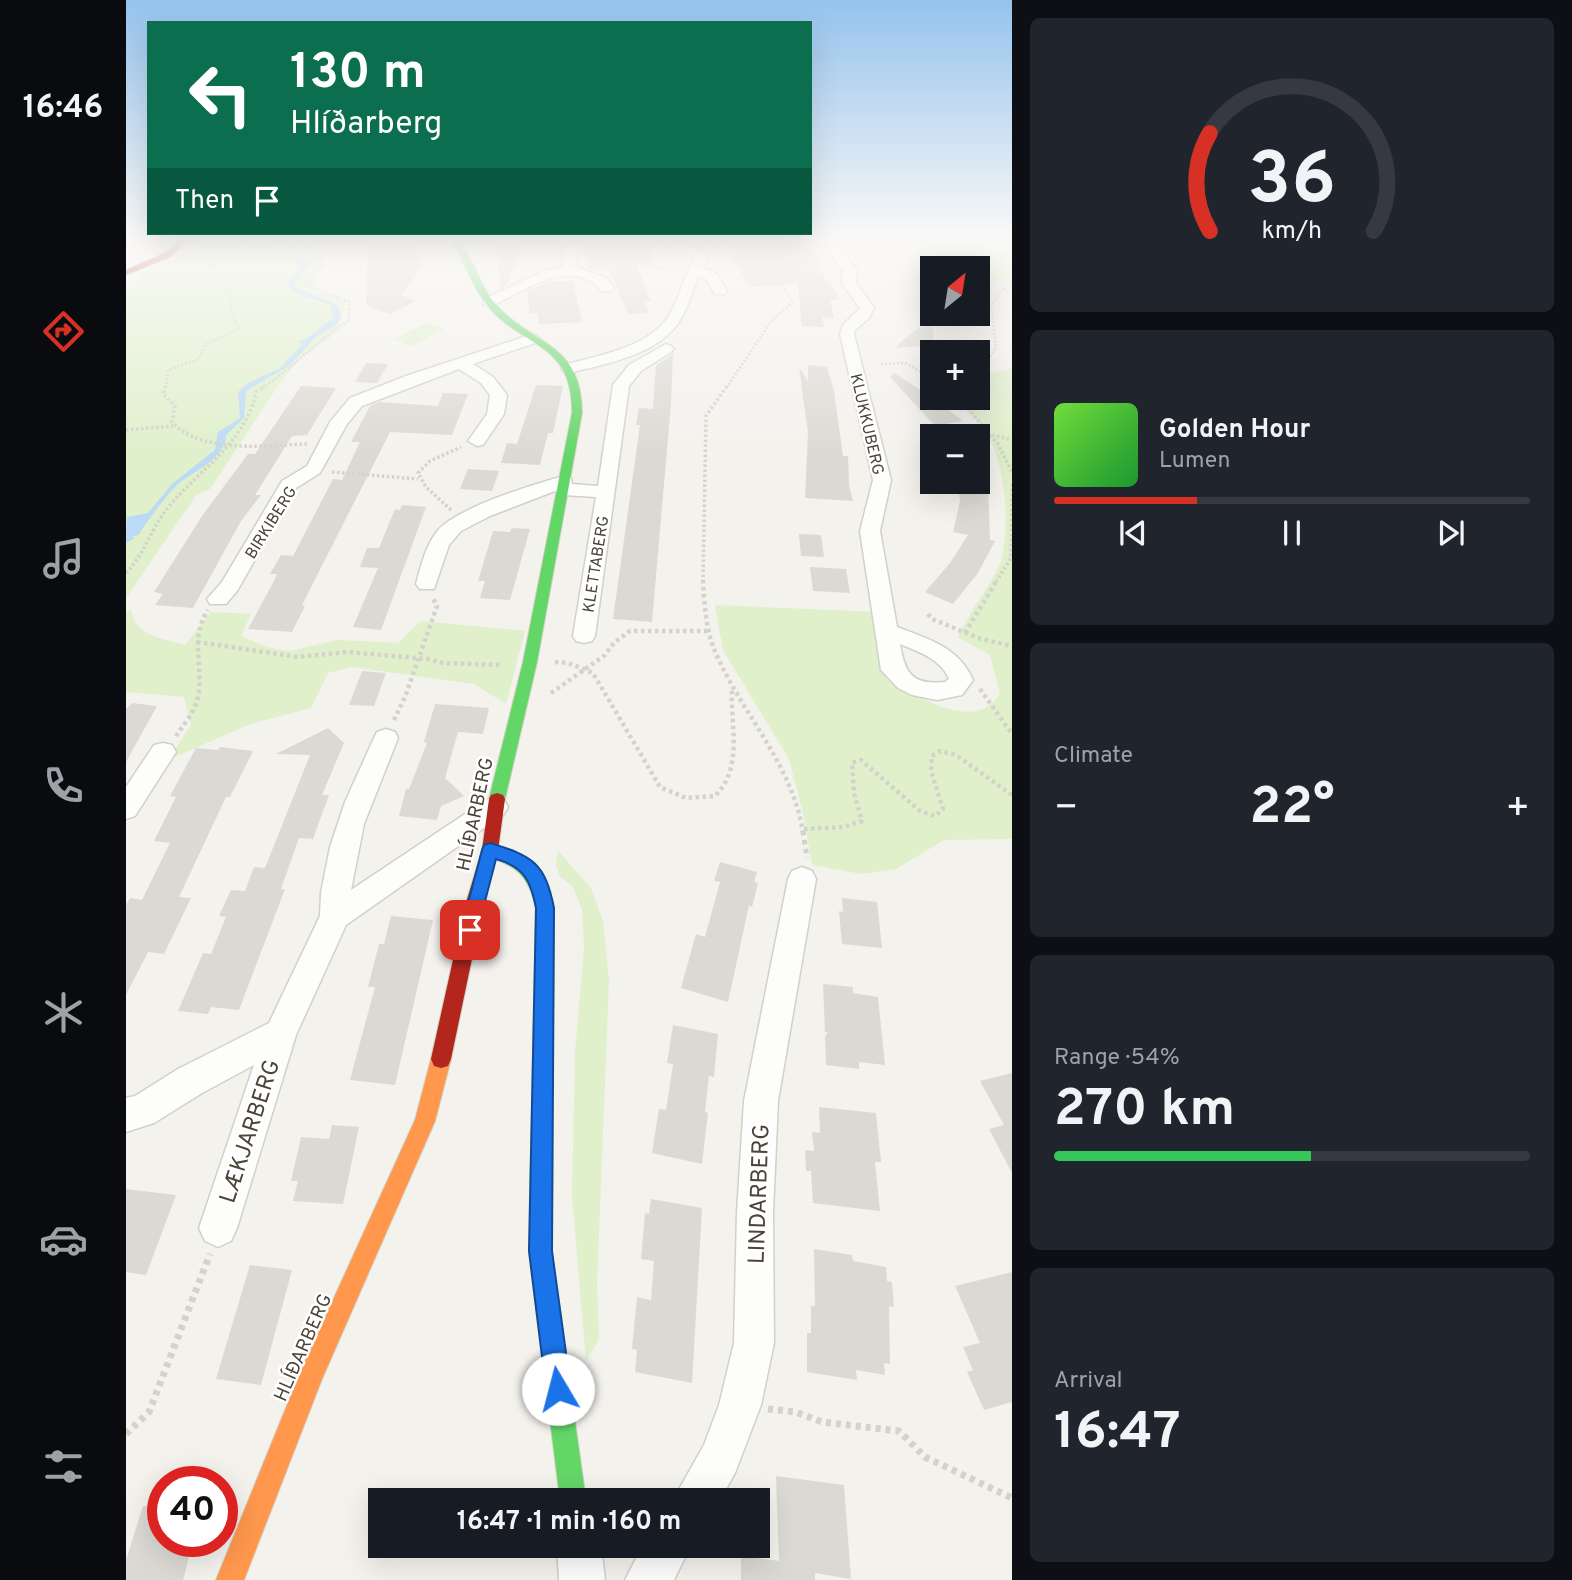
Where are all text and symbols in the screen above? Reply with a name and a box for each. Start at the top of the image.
text: 130 m [290,44,426,106]
icon: left [175,49,266,140]
text: 16:46 [23,89,103,129]
text: Hlíðarberg [290,105,442,145]
text: 36 [1248,138,1336,230]
icon: arrive [248,182,286,220]
text: Then [175,185,234,218]
text: km/h [1262,216,1322,248]
north arrow [920,256,990,326]
map controls [920,256,990,494]
icon: directions [39,307,88,356]
button: + [920,340,990,410]
street label: KLUKKUBERG [845,372,887,477]
text: Golden Hour [1159,414,1310,447]
button: − [920,424,990,494]
text: Lumen [1159,447,1230,476]
street label: BIRKIBERG [242,483,302,563]
street label: KLETTABERG [579,514,615,614]
icon: previous [1114,514,1152,552]
icon: pause [1273,514,1311,552]
icon: next [1432,514,1470,552]
icon: music [39,534,88,583]
text: Climate [1054,742,1133,771]
street label: HLÍÐARBERG [451,755,500,873]
icon: phone [39,761,88,810]
text: 22° [1249,776,1335,842]
text: − [1054,785,1079,834]
text: + [1505,785,1530,834]
pin [440,900,500,960]
icon: arrive [451,911,489,949]
icon: climate [39,988,88,1037]
text: Range · 54% [1054,1044,1180,1073]
street label: LÆKJARBERG [215,1056,288,1207]
text: 270 km [1054,1078,1235,1144]
street label: LINDARBERG [744,1124,777,1265]
icon: car [39,1215,88,1264]
street label: HLÍÐARBERG [268,1290,338,1406]
position arrow [521,1352,595,1426]
text: Arrival [1054,1367,1123,1396]
text: 16:47 [1054,1401,1181,1467]
icon: filters [39,1442,88,1491]
speed limit sign: 40 [147,1466,238,1557]
text: 16:47 · 1 min · 160 m [457,1506,681,1539]

